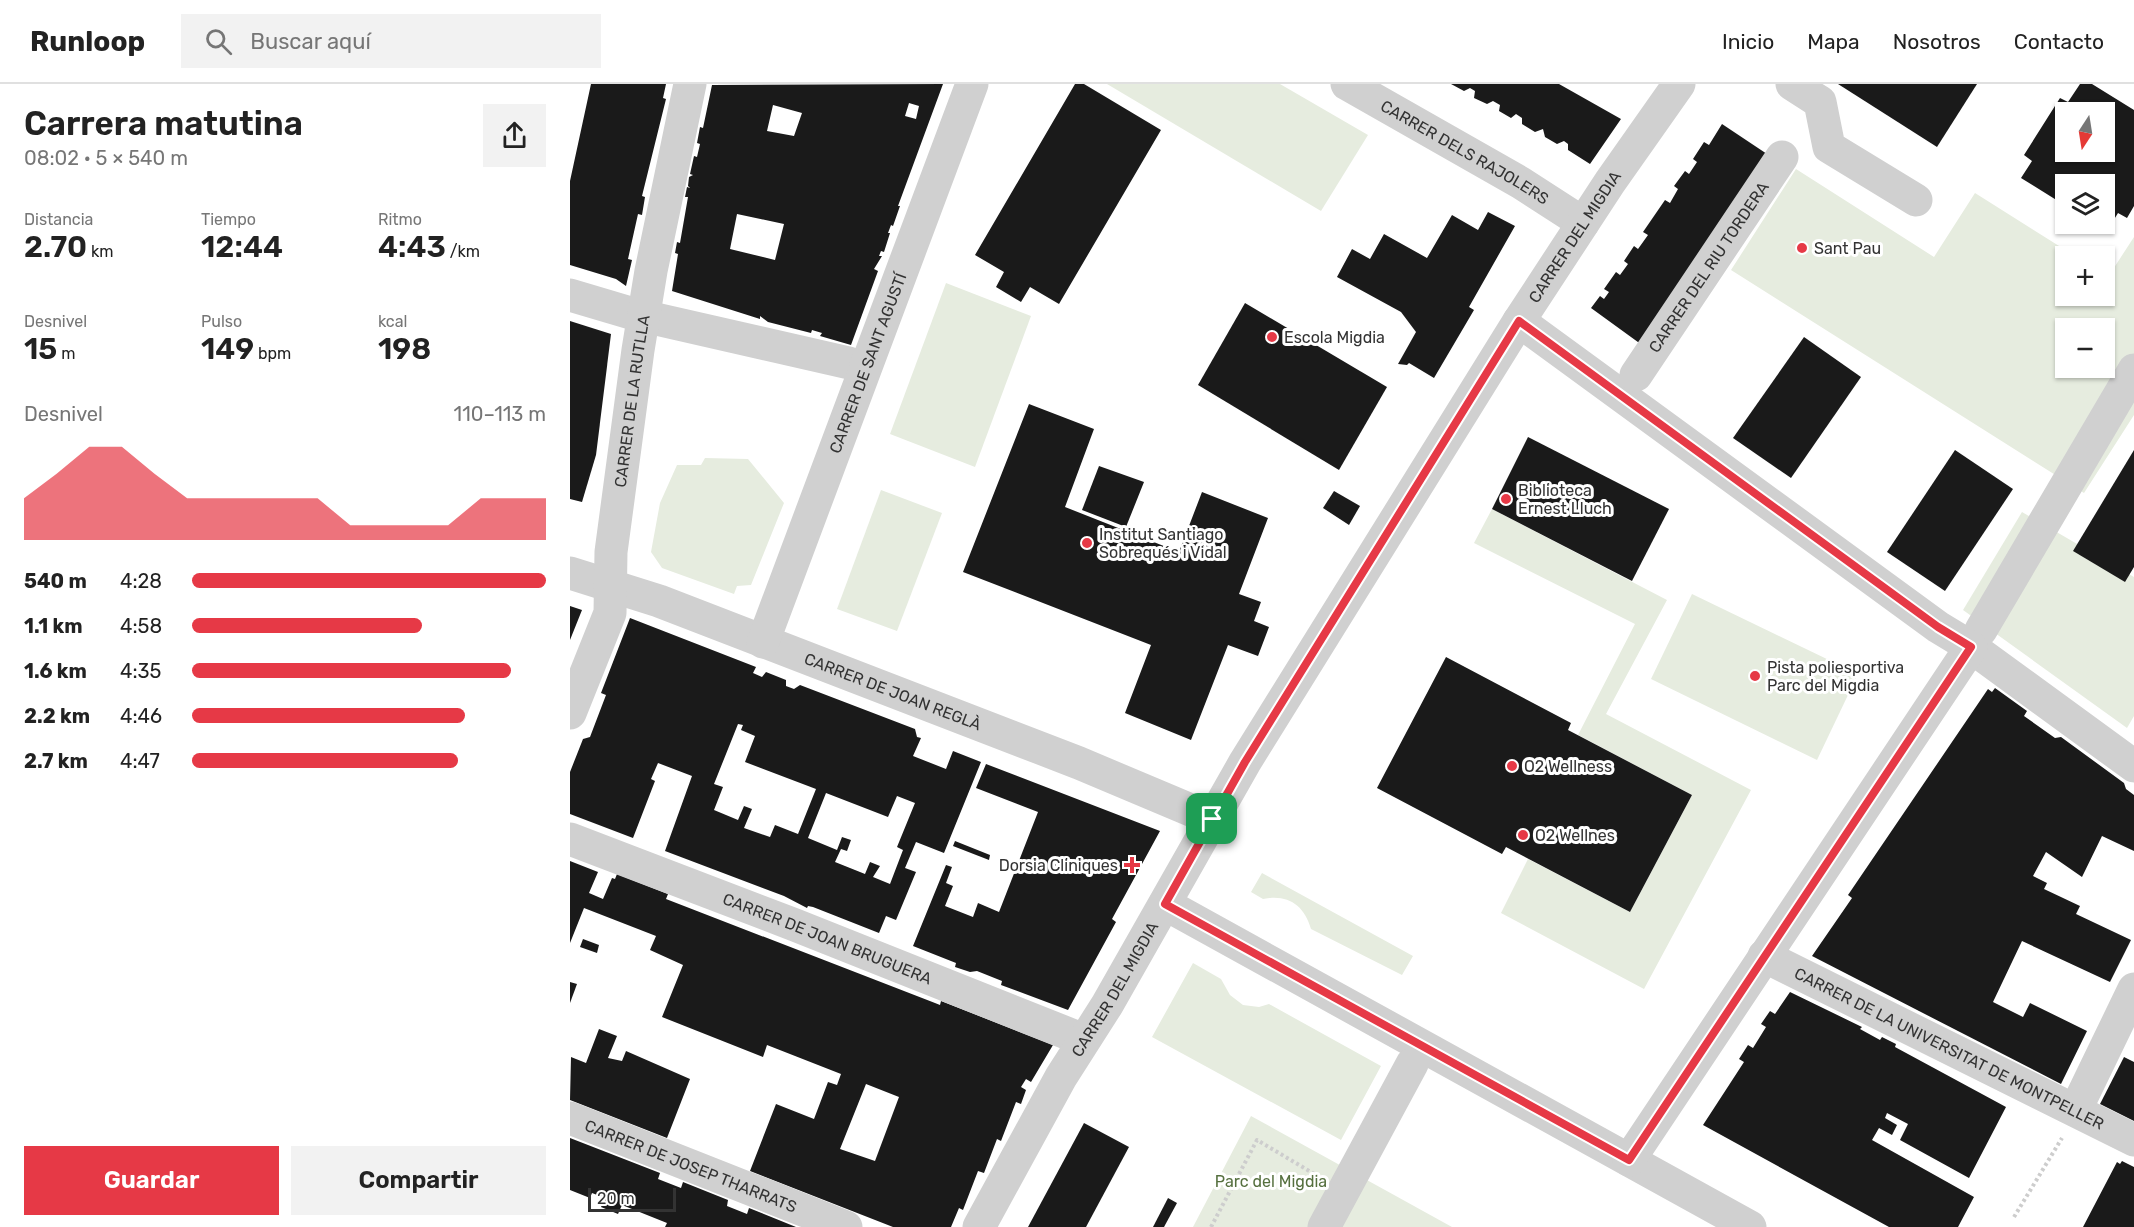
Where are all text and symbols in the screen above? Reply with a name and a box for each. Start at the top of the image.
search box [181,14,601,68]
text: Runloop [30,25,145,58]
icon: search [202,25,235,58]
text: Buscar aquí [250,28,371,55]
text: Inicio [1722,29,1774,54]
text: Mapa [1807,29,1860,54]
text: Nosotros [1893,29,1981,54]
text: Contacto [2014,29,2104,54]
street label: CARRER DELS RAJOLERS [1377,96,1553,208]
north arrow [2055,102,2115,162]
map controls [2055,102,2115,378]
text: Carrera matutina [24,104,303,143]
button: share [483,104,546,167]
text: 08:02 · 5 × 540 m [24,146,188,170]
street label: CARRER DEL MIGDIA [1524,167,1625,306]
button: layers [2055,174,2115,234]
street label: CARRER DEL RIU TORDERA [1644,178,1772,356]
text: Distancia [24,210,93,229]
text: Tiempo [201,210,256,229]
text: Ritmo [378,210,422,229]
text: 2.70 [24,229,87,265]
text: 12:44 [201,229,283,265]
text: 4:43 [378,229,446,265]
place label: Sant Pau [1814,239,1881,258]
marker: Sant Pau [1795,241,1809,255]
text: km [87,242,114,261]
text: /km [446,242,480,261]
button: + [2055,246,2115,306]
street label: CARRER DE SANT AGUSTÍ [825,270,910,456]
text: Desnivel [24,312,87,331]
text: Pulso [201,312,242,331]
text: kcal [378,312,407,331]
street label: CARRER DE LA RUTLLA [610,313,653,489]
button: − [2055,318,2115,378]
place label: Escola Migdia [1284,328,1385,347]
marker: Escola Migdia [1265,330,1279,344]
text: 15 [24,331,57,367]
text: 149 [201,331,254,367]
text: 198 [378,331,431,367]
text: m [57,344,76,363]
text: bpm [254,344,291,363]
text: Desnivel [24,402,103,426]
text: 110–113 m [454,402,546,426]
place label: Biblioteca Ernest Lluch [1518,481,1612,518]
marker: Biblioteca Ernest Lluch [1499,492,1513,506]
place label: Institut Santiago Sobrequés i Vidal [1099,525,1227,562]
marker: Institut Santiago Sobrequés i Vidal [1080,536,1094,550]
text: 540 m [24,569,87,593]
text: 4:28 [120,569,162,593]
text: 1.1 km [24,614,83,638]
text: 4:58 [120,614,162,638]
street label: CARRER DE JOAN REGLÀ [802,648,984,734]
place label: Pista poliesportiva Parc del Migdia [1767,658,1904,695]
text: 1.6 km [24,659,87,683]
text: 4:35 [120,659,161,683]
marker: Pista poliesportiva Parc del Migdia [1748,669,1762,683]
text: 2.2 km [24,704,90,728]
text: 4:46 [120,704,162,728]
text: 2.7 km [24,749,88,773]
text: 4:47 [120,749,160,773]
place label: O2 Wellness [1524,757,1612,776]
marker: O2 Wellness [1505,759,1519,773]
pin [1186,793,1237,844]
icon: arrive [1195,802,1228,835]
place label: O2 Wellnes [1535,826,1615,845]
marker: O2 Wellnes [1516,828,1530,842]
place label: Dorsia Cliniques [999,856,1118,875]
marker: Dorsia Cliniques [1123,856,1141,874]
street label: CARRER DE JOAN BRUGUERA [720,889,935,988]
street label: CARRER DEL MIGDIA [1067,918,1162,1060]
street label: CARRER DE LA UNIVERSITAT DE MONTPELLER [1791,963,2107,1133]
street label: CARRER DE JOSEP THARRATS [582,1115,800,1216]
button: Guardar [24,1146,279,1215]
button: Compartir [291,1146,546,1215]
park label: Parc del Migdia [1215,1172,1327,1191]
scale bar [588,1185,676,1212]
text: 20 m [597,1189,635,1208]

